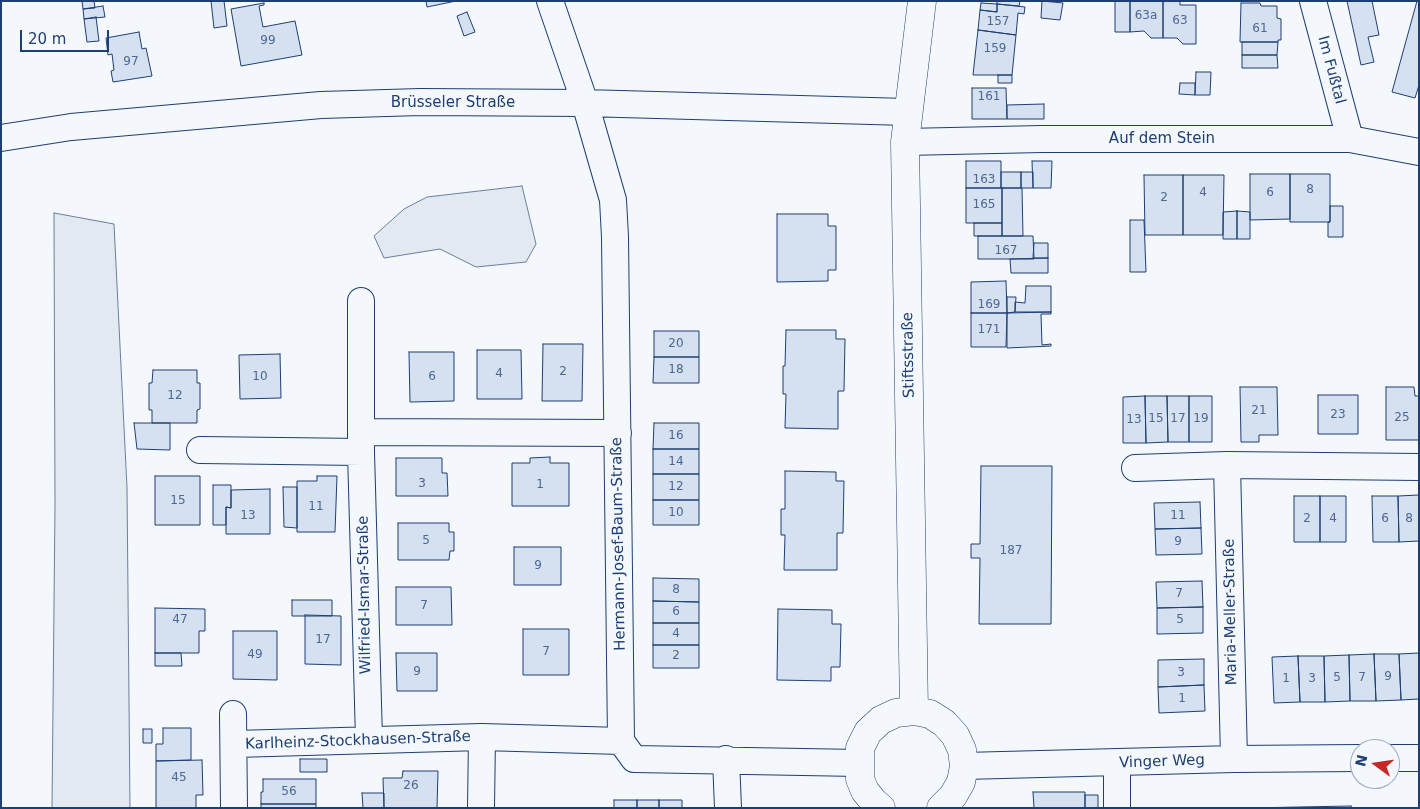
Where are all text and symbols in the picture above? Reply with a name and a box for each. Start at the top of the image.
house number: 63a [1135,9,1157,23]
house number: 63 [1172,14,1188,28]
house number: 157 [987,15,1009,29]
scale bar [22,20,111,52]
house number: 61 [1252,22,1268,36]
text: 20 m [28,30,66,48]
house number: 99 [260,34,276,48]
street label: Im Fußtal [1313,34,1349,106]
house number: 159 [984,42,1006,56]
house number: 97 [123,55,139,69]
house number: 161 [978,90,1000,104]
street label: Brüsseler Straße [391,94,515,112]
street label: Auf dem Stein [1109,130,1215,148]
house number: 163 [973,173,995,187]
house number: 8 [1306,183,1314,197]
house number: 4 [1199,186,1207,200]
house number: 6 [1266,186,1274,200]
house number: 2 [1160,191,1168,205]
house number: 165 [973,198,995,212]
house number: 167 [995,244,1017,258]
house number: 169 [978,298,1000,312]
street label: Stiftsstraße [899,312,919,398]
house number: 171 [978,323,1000,337]
house number: 20 [668,337,684,351]
house number: 18 [668,363,684,377]
house number: 2 [559,365,567,379]
house number: 4 [495,367,503,381]
house number: 10 [252,370,268,384]
house number: 6 [428,370,436,384]
house number: 12 [167,389,183,403]
house number: 21 [1251,404,1267,418]
house number: 23 [1330,408,1346,422]
house number: 25 [1394,411,1410,425]
house number: 15 [1148,412,1164,426]
house number: 17 [1170,412,1186,426]
house number: 19 [1193,412,1209,426]
house number: 13 [1126,413,1142,427]
house number: 16 [668,429,684,443]
street label: Hermann-Josef-Baum-Straße [608,437,630,651]
house number: 14 [668,455,684,469]
house number: 3 [418,477,426,491]
house number: 1 [536,478,544,492]
house number: 12 [668,480,684,494]
house number: 15 [170,494,186,508]
house number: 11 [308,500,324,514]
house number: 10 [668,506,684,520]
house number: 13 [240,509,256,523]
house number: 11 [1170,509,1186,523]
house number: 2 [1303,512,1311,526]
house number: 4 [1329,512,1337,526]
house number: 6 [1381,512,1389,526]
house number: 8 [1405,512,1413,526]
street label: Wilfried-Ismar-Straße [355,515,375,675]
house number: 5 [422,534,430,548]
house number: 9 [1174,535,1182,549]
street label: Maria-Meller-Straße [1221,538,1241,686]
house number: 187 [1000,544,1022,558]
house number: 9 [534,559,542,573]
house number: 8 [672,583,680,597]
house number: 7 [1175,587,1183,601]
house number: 7 [420,599,428,613]
house number: 6 [672,605,680,619]
house number: 47 [172,613,188,627]
house number: 5 [1176,613,1184,627]
house number: 4 [672,627,680,641]
house number: 17 [315,633,331,647]
house number: 7 [542,645,550,659]
house number: 49 [247,648,263,662]
house number: 2 [672,649,680,663]
house number: 9 [413,665,421,679]
house number: 3 [1177,666,1185,680]
house number: 9 [1384,670,1392,684]
house number: 5 [1333,671,1341,685]
house number: 7 [1358,671,1366,685]
house number: 1 [1282,672,1290,686]
house number: 3 [1308,672,1316,686]
house number: 1 [1178,692,1186,706]
street label: Karlheinz-Stockhausen-Straße [245,728,471,754]
north arrow [1350,739,1400,789]
street label: Vinger Weg [1119,752,1205,772]
text: N [1352,753,1371,768]
house number: 45 [171,771,187,785]
house number: 26 [403,779,419,793]
house number: 56 [281,785,297,799]

